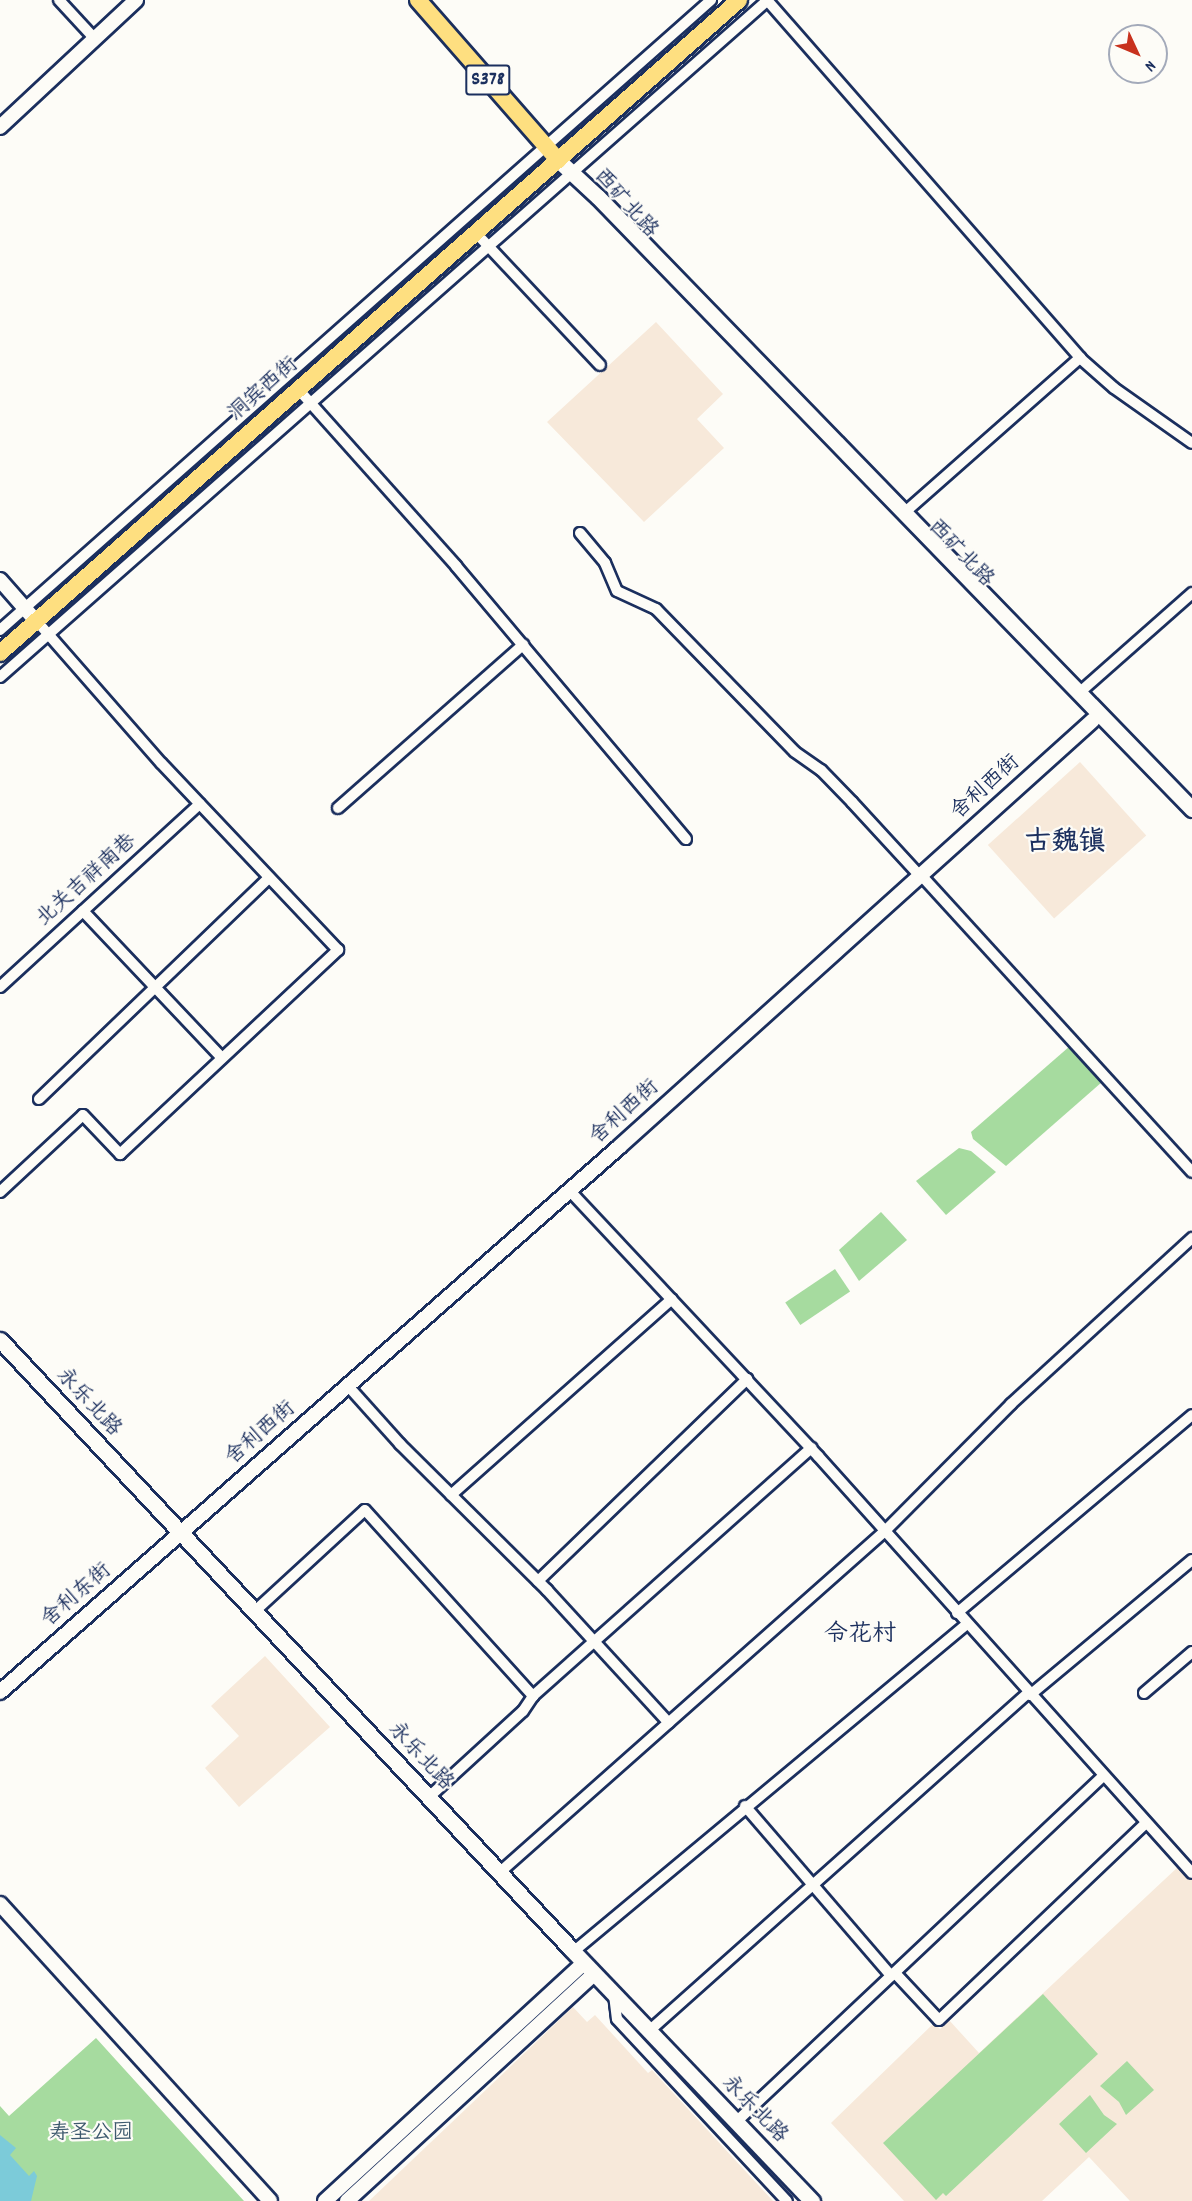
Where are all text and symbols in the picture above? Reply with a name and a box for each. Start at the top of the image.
north arrow [1108,24,1168,84]
text: N [1139,55,1161,76]
road number: S378 [464,63,512,97]
street label: 西矿北路 [588,164,662,244]
street label: 洞宾西街 [224,353,304,427]
street label: 西矿北路 [922,515,998,593]
street label: 舍利西街 [946,751,1026,825]
district label: 古魏镇 [1025,828,1105,860]
street label: 北关吉祥南巷 [32,829,142,933]
street label: 舍利西街 [585,1076,665,1150]
street label: 永乐北路 [50,1364,126,1442]
street label: 舍利西街 [221,1397,301,1471]
street label: 舍利东街 [37,1559,117,1633]
district label: 令花村 [824,1622,896,1650]
street label: 永乐北路 [382,1718,458,1796]
street label: 永乐北路 [716,2071,792,2149]
park label: 寿圣公园 [49,2121,133,2147]

